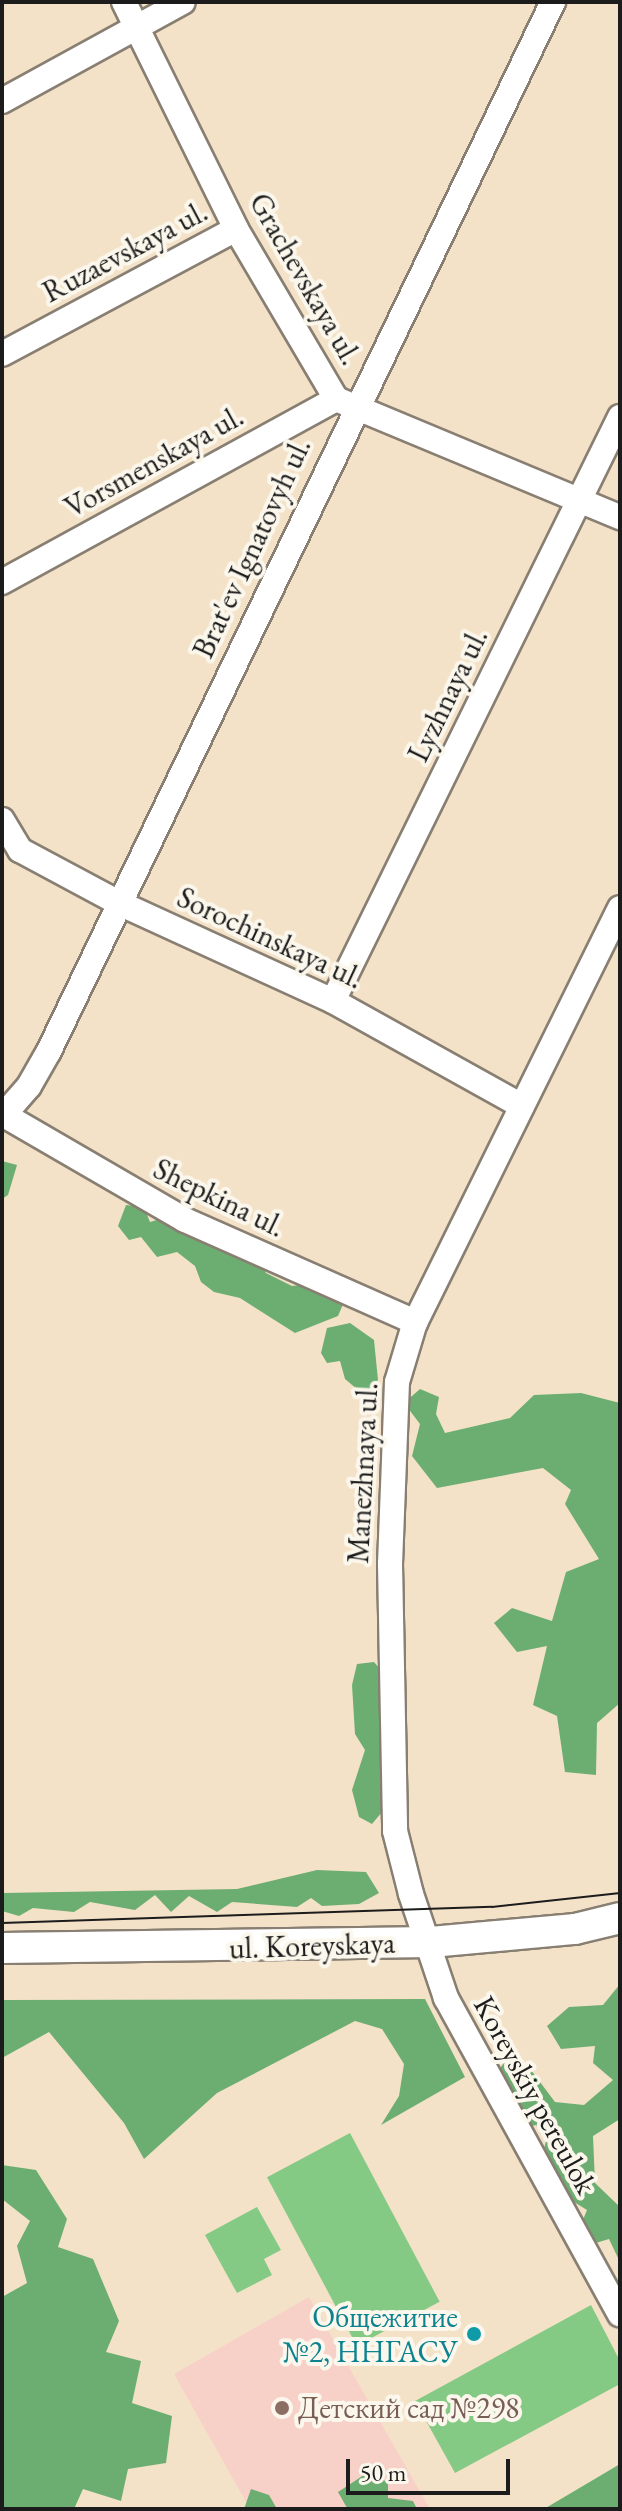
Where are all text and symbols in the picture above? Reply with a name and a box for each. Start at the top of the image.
street label: Grachevskaya ul. [241,187,369,371]
street label: Ruzaevskaya ul. [37,194,213,310]
street label: Vorsmenskaya ul. [58,398,250,526]
street label: Brat'ev Ignatovyh ul. [185,432,319,664]
street label: Lyzhnaya ul. [400,622,496,768]
street label: Sorochinskaya ul. [172,879,368,997]
street label: Shepkina ul. [148,1151,290,1245]
street label: Manezhnaya ul. [340,1382,386,1564]
street label: ul. Koreyskaya [228,1925,396,1967]
street label: Koreyskiy pereulok [466,1990,604,2200]
place label: Общежитие №2, ННГАСУ [283,2299,458,2370]
marker: Общежитие №2, ННГАСУ [465,2325,483,2343]
place label: Детский сад №298 [298,2390,520,2426]
marker: Детский сад №298 [273,2399,291,2417]
scale bar [350,2443,514,2493]
text: 50 m [360,2457,407,2488]

